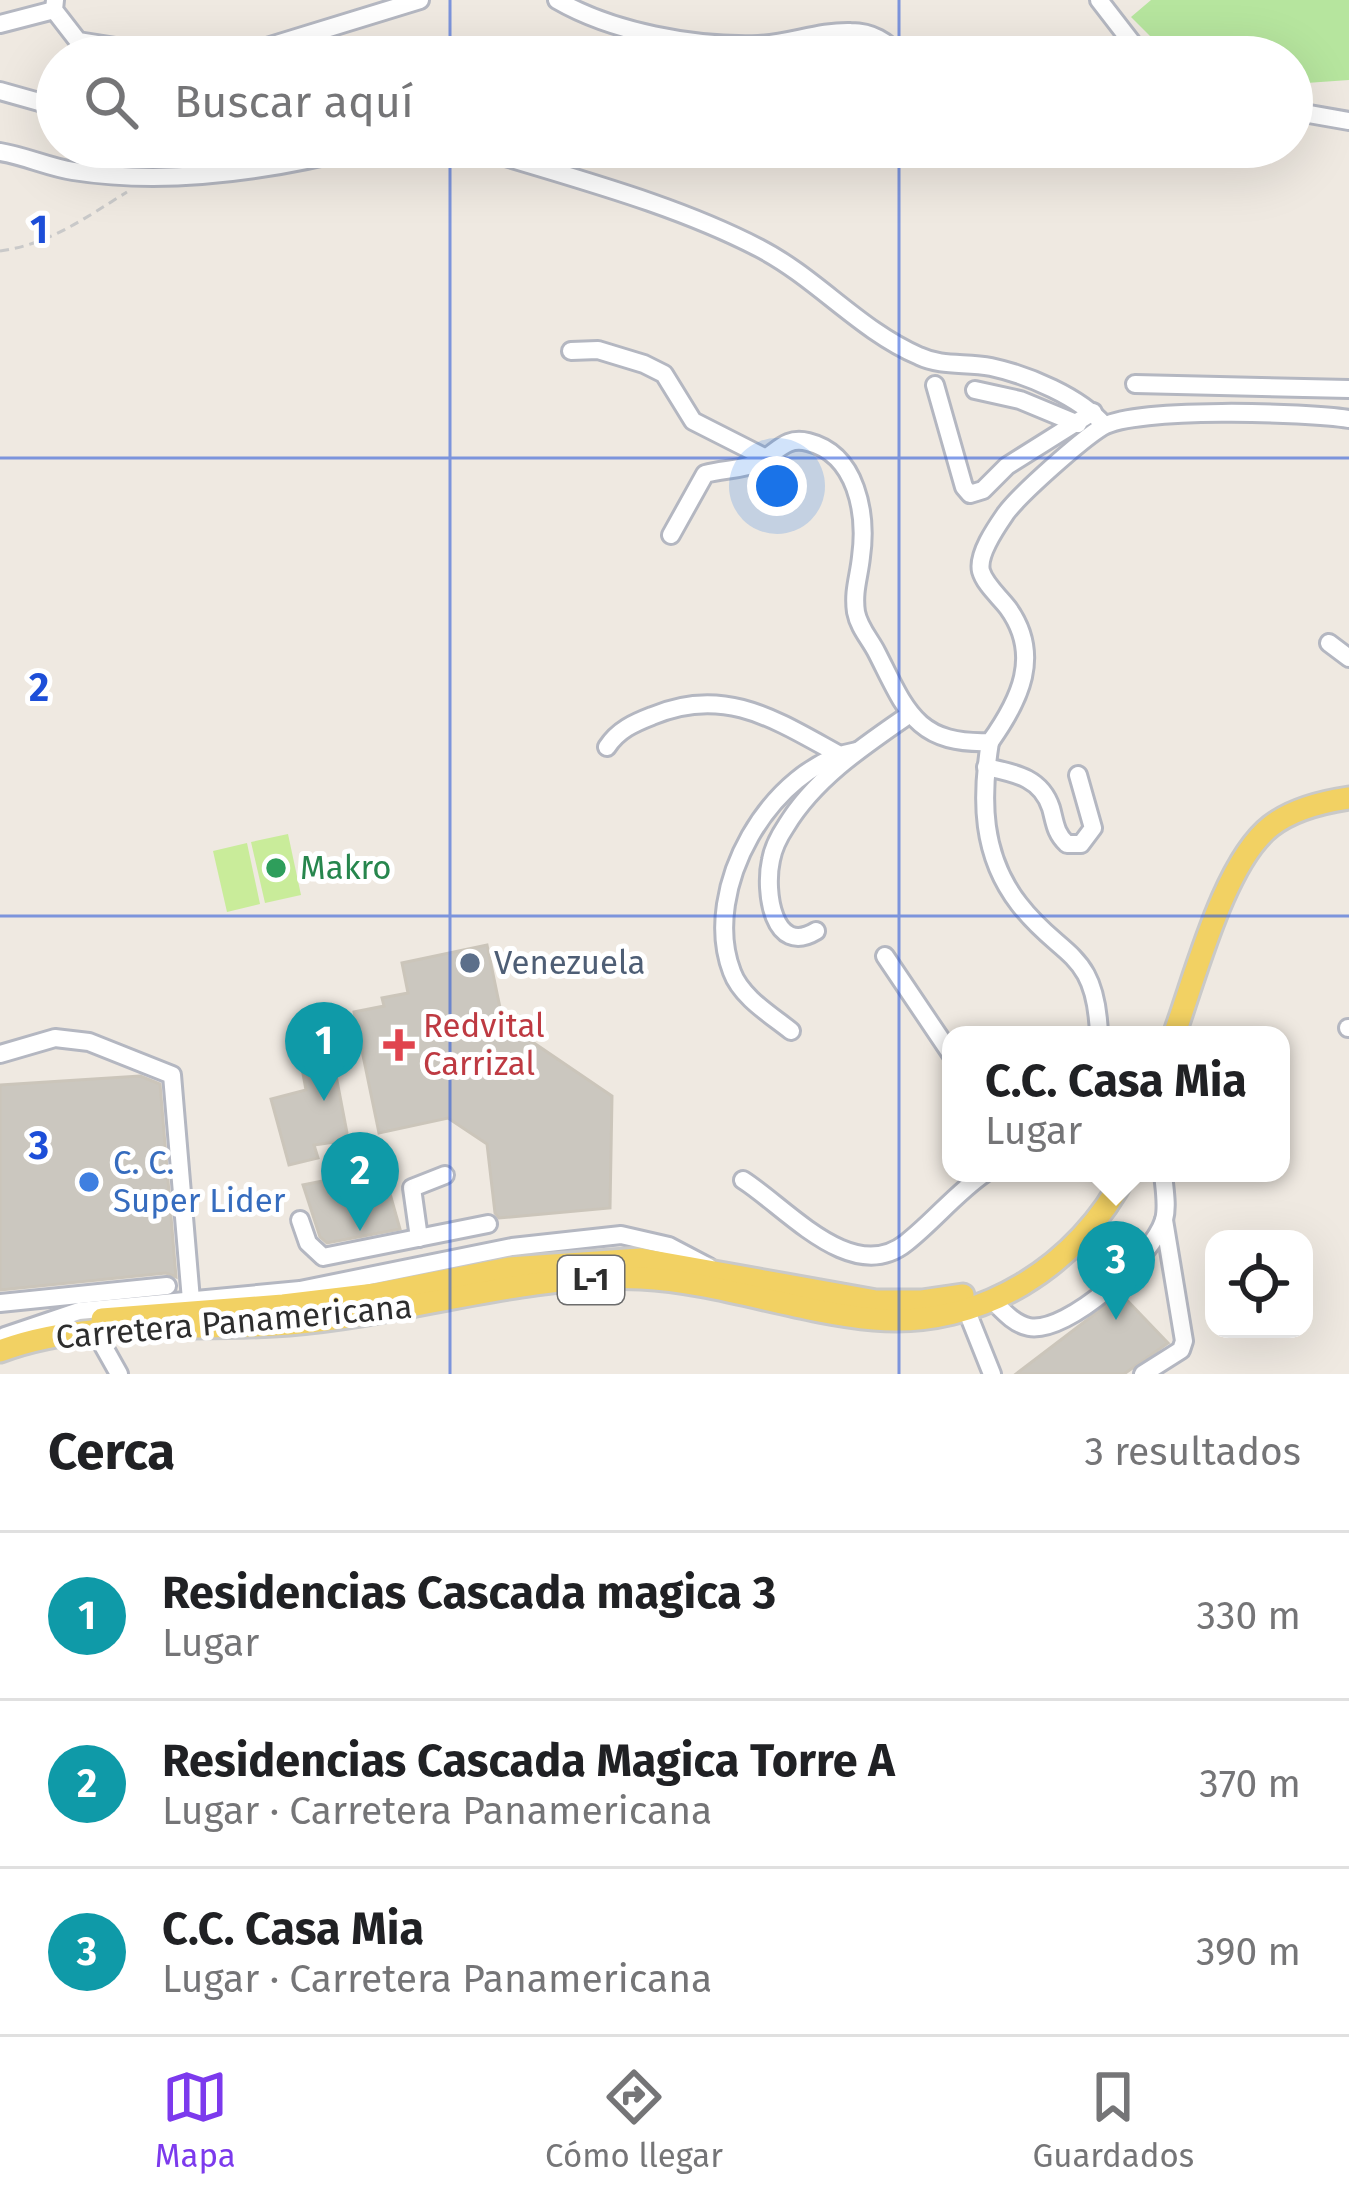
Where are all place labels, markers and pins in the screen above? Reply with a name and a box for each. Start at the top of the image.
place label: Makro [300,848,392,888]
marker: Makro [263,855,289,881]
place label: Venezuela [494,943,645,983]
marker: Venezuela [457,950,483,976]
pin: 1 [285,1002,363,1101]
place label: Redvital Carrizal [423,1006,545,1084]
marker: Redvital Carrizal [386,1032,412,1058]
pin: 2 [321,1132,399,1231]
place label: C. C. Super Lider [113,1143,286,1221]
marker: C. C. Super Lider [76,1169,102,1195]
pin: 3 [1077,1221,1155,1320]

